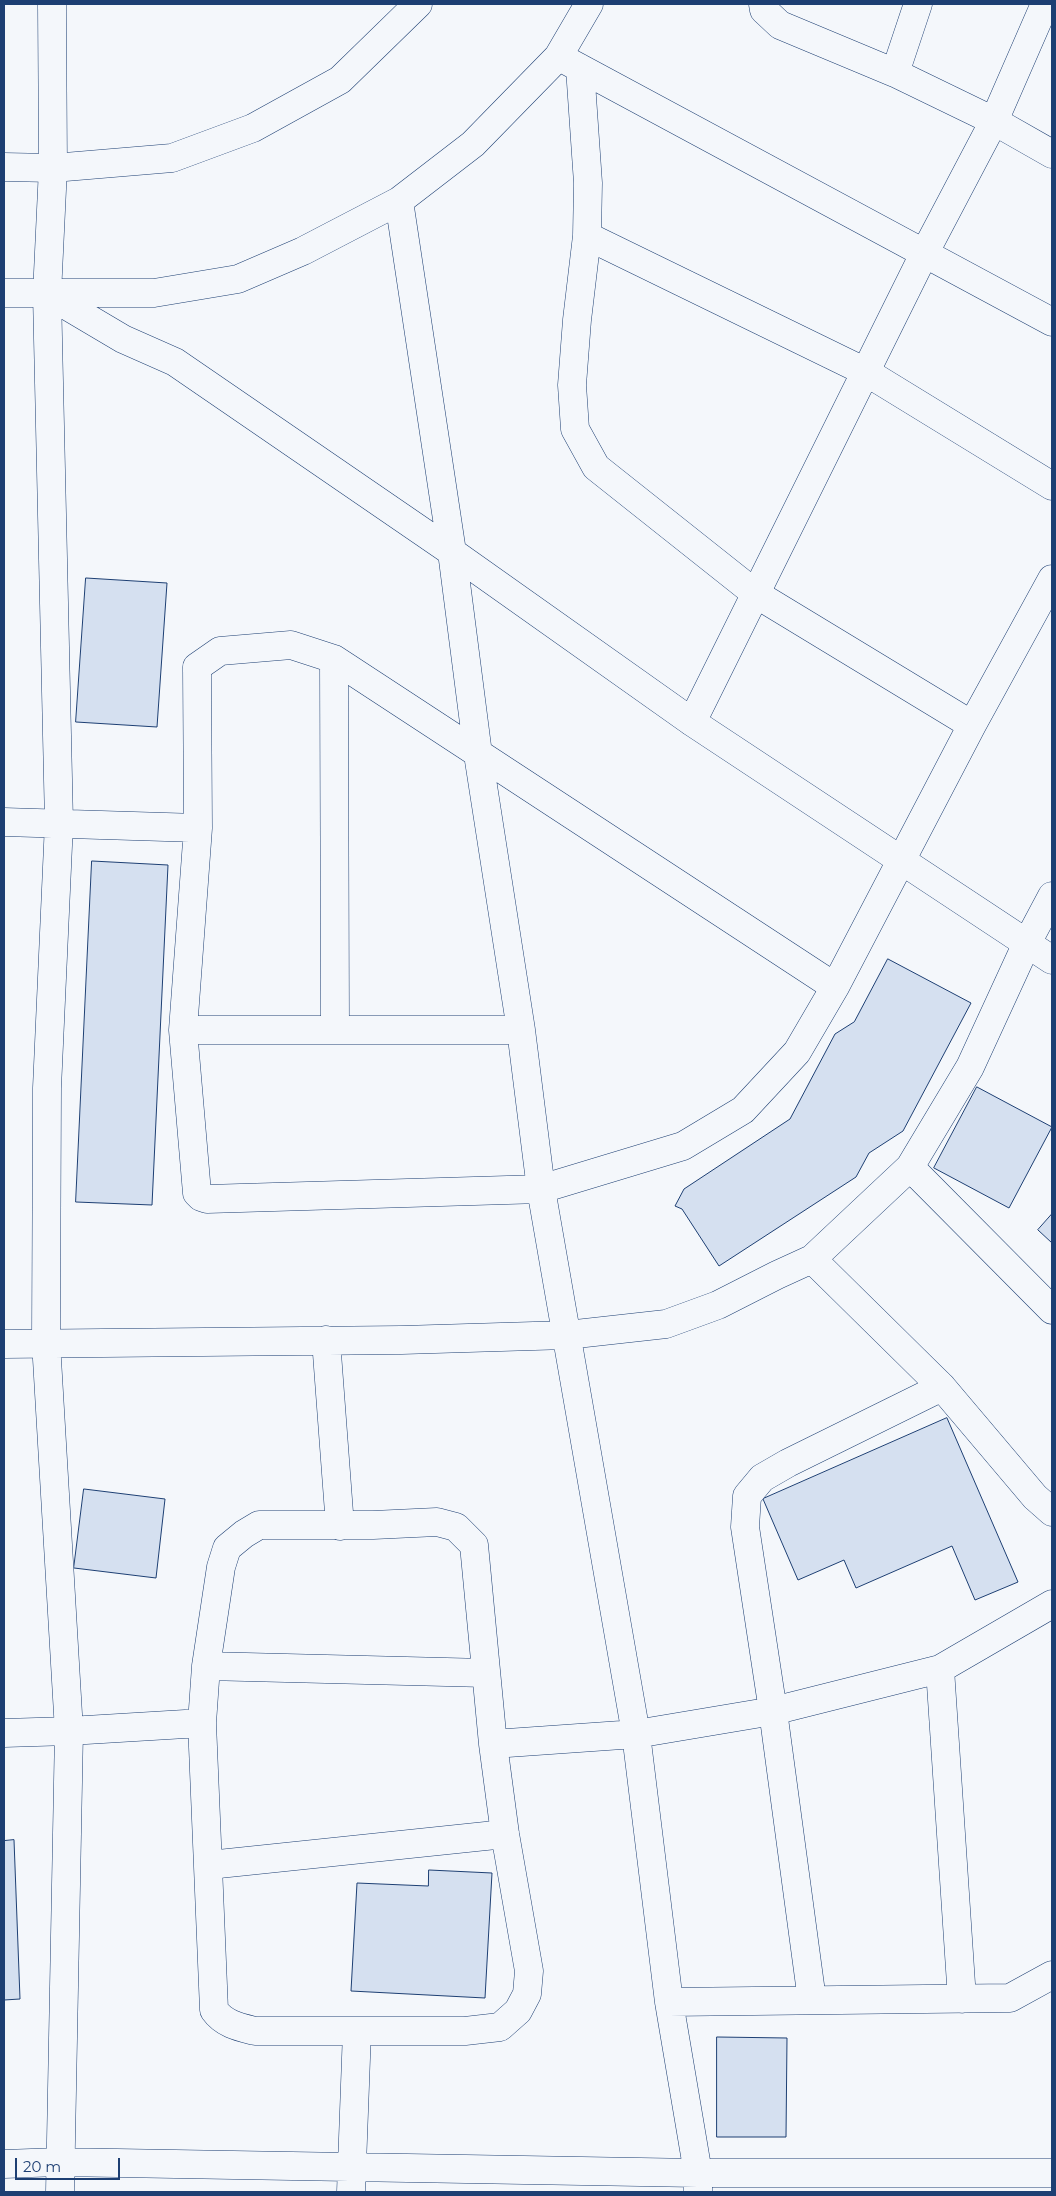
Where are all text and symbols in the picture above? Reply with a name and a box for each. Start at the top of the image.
scale bar [18,2148,122,2180]
text: 20 m [23,2157,61,2176]

